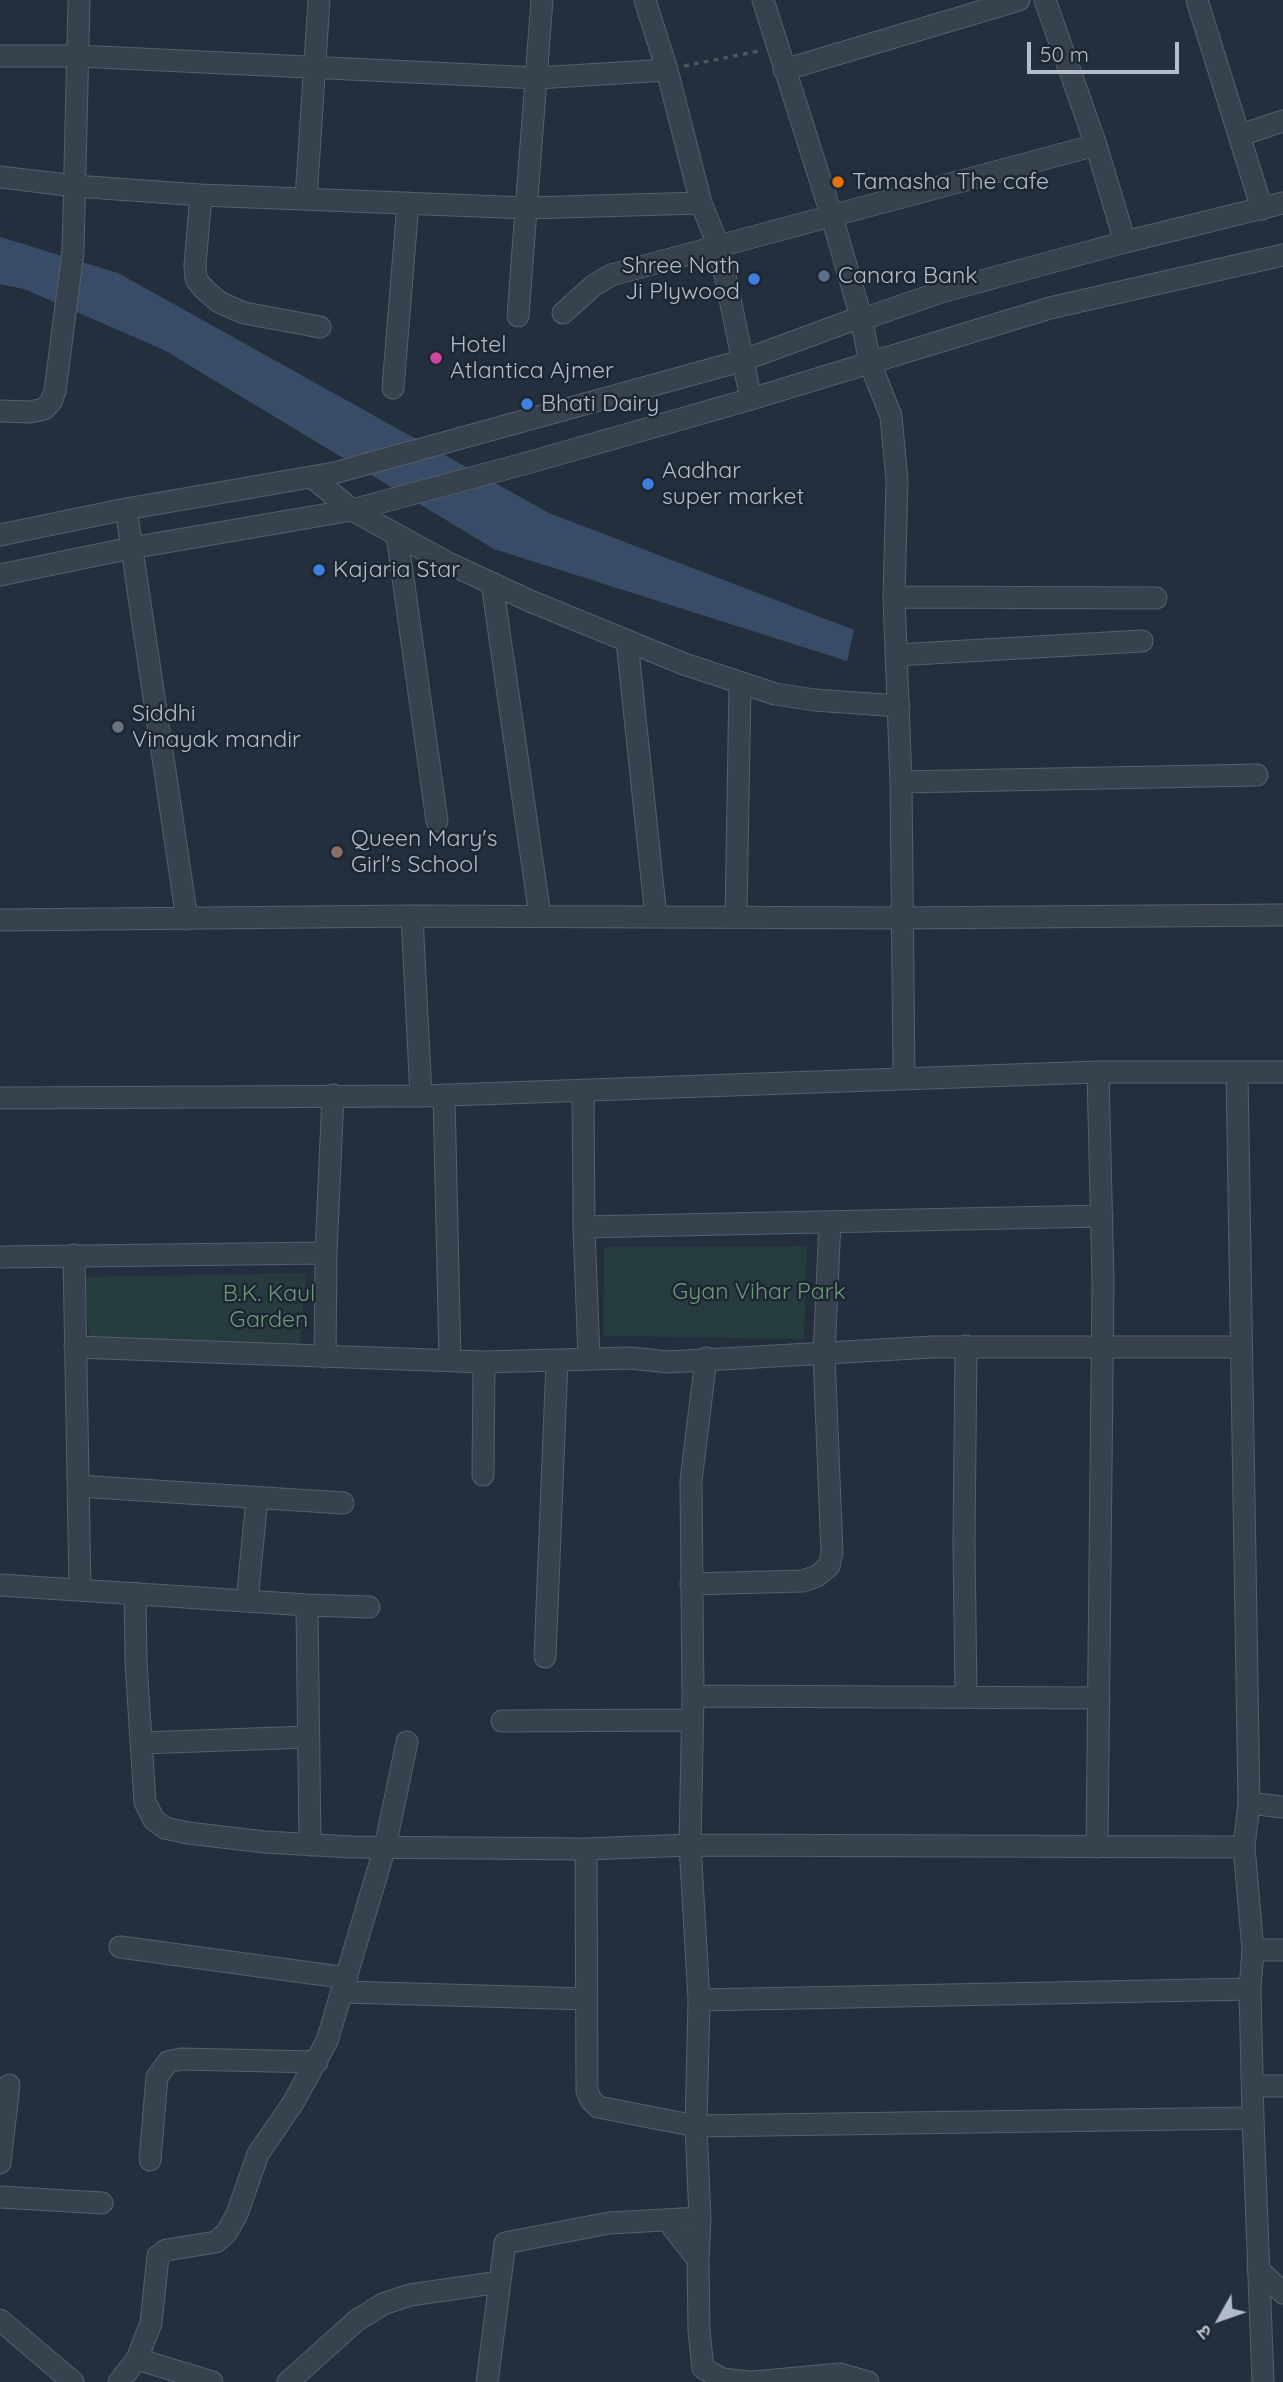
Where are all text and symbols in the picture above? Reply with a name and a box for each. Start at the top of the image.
scale bar [1031,28,1183,72]
text: 50 m [1040,41,1089,67]
place label: Tamasha The cafe [852,168,1049,196]
marker: Tamasha The cafe [830,174,846,190]
place label: Shree Nath Ji Plywood [622,252,740,306]
place label: Canara Bank [838,262,977,290]
marker: Canara Bank [816,268,832,284]
marker: Shree Nath Ji Plywood [746,271,762,287]
place label: Hotel Atlantica Ajmer [450,331,614,385]
marker: Hotel Atlantica Ajmer [428,350,444,366]
place label: Bhati Dairy [541,390,659,418]
marker: Bhati Dairy [519,396,535,412]
place label: Aadhar super market [662,457,804,511]
marker: Aadhar super market [640,476,656,492]
place label: Kajaria Star [333,556,460,584]
marker: Kajaria Star [311,562,327,578]
place label: Siddhi Vinayak mandir [132,700,301,754]
marker: Siddhi Vinayak mandir [110,719,126,735]
place label: Queen Mary's Girl's School [351,825,498,879]
marker: Queen Mary's Girl's School [329,844,345,860]
park label: Gyan Vihar Park [672,1278,846,1306]
park label: B.K. Kaul Garden [223,1280,315,1334]
north arrow [1185,2284,1255,2354]
text: उ [1191,2321,1217,2344]

